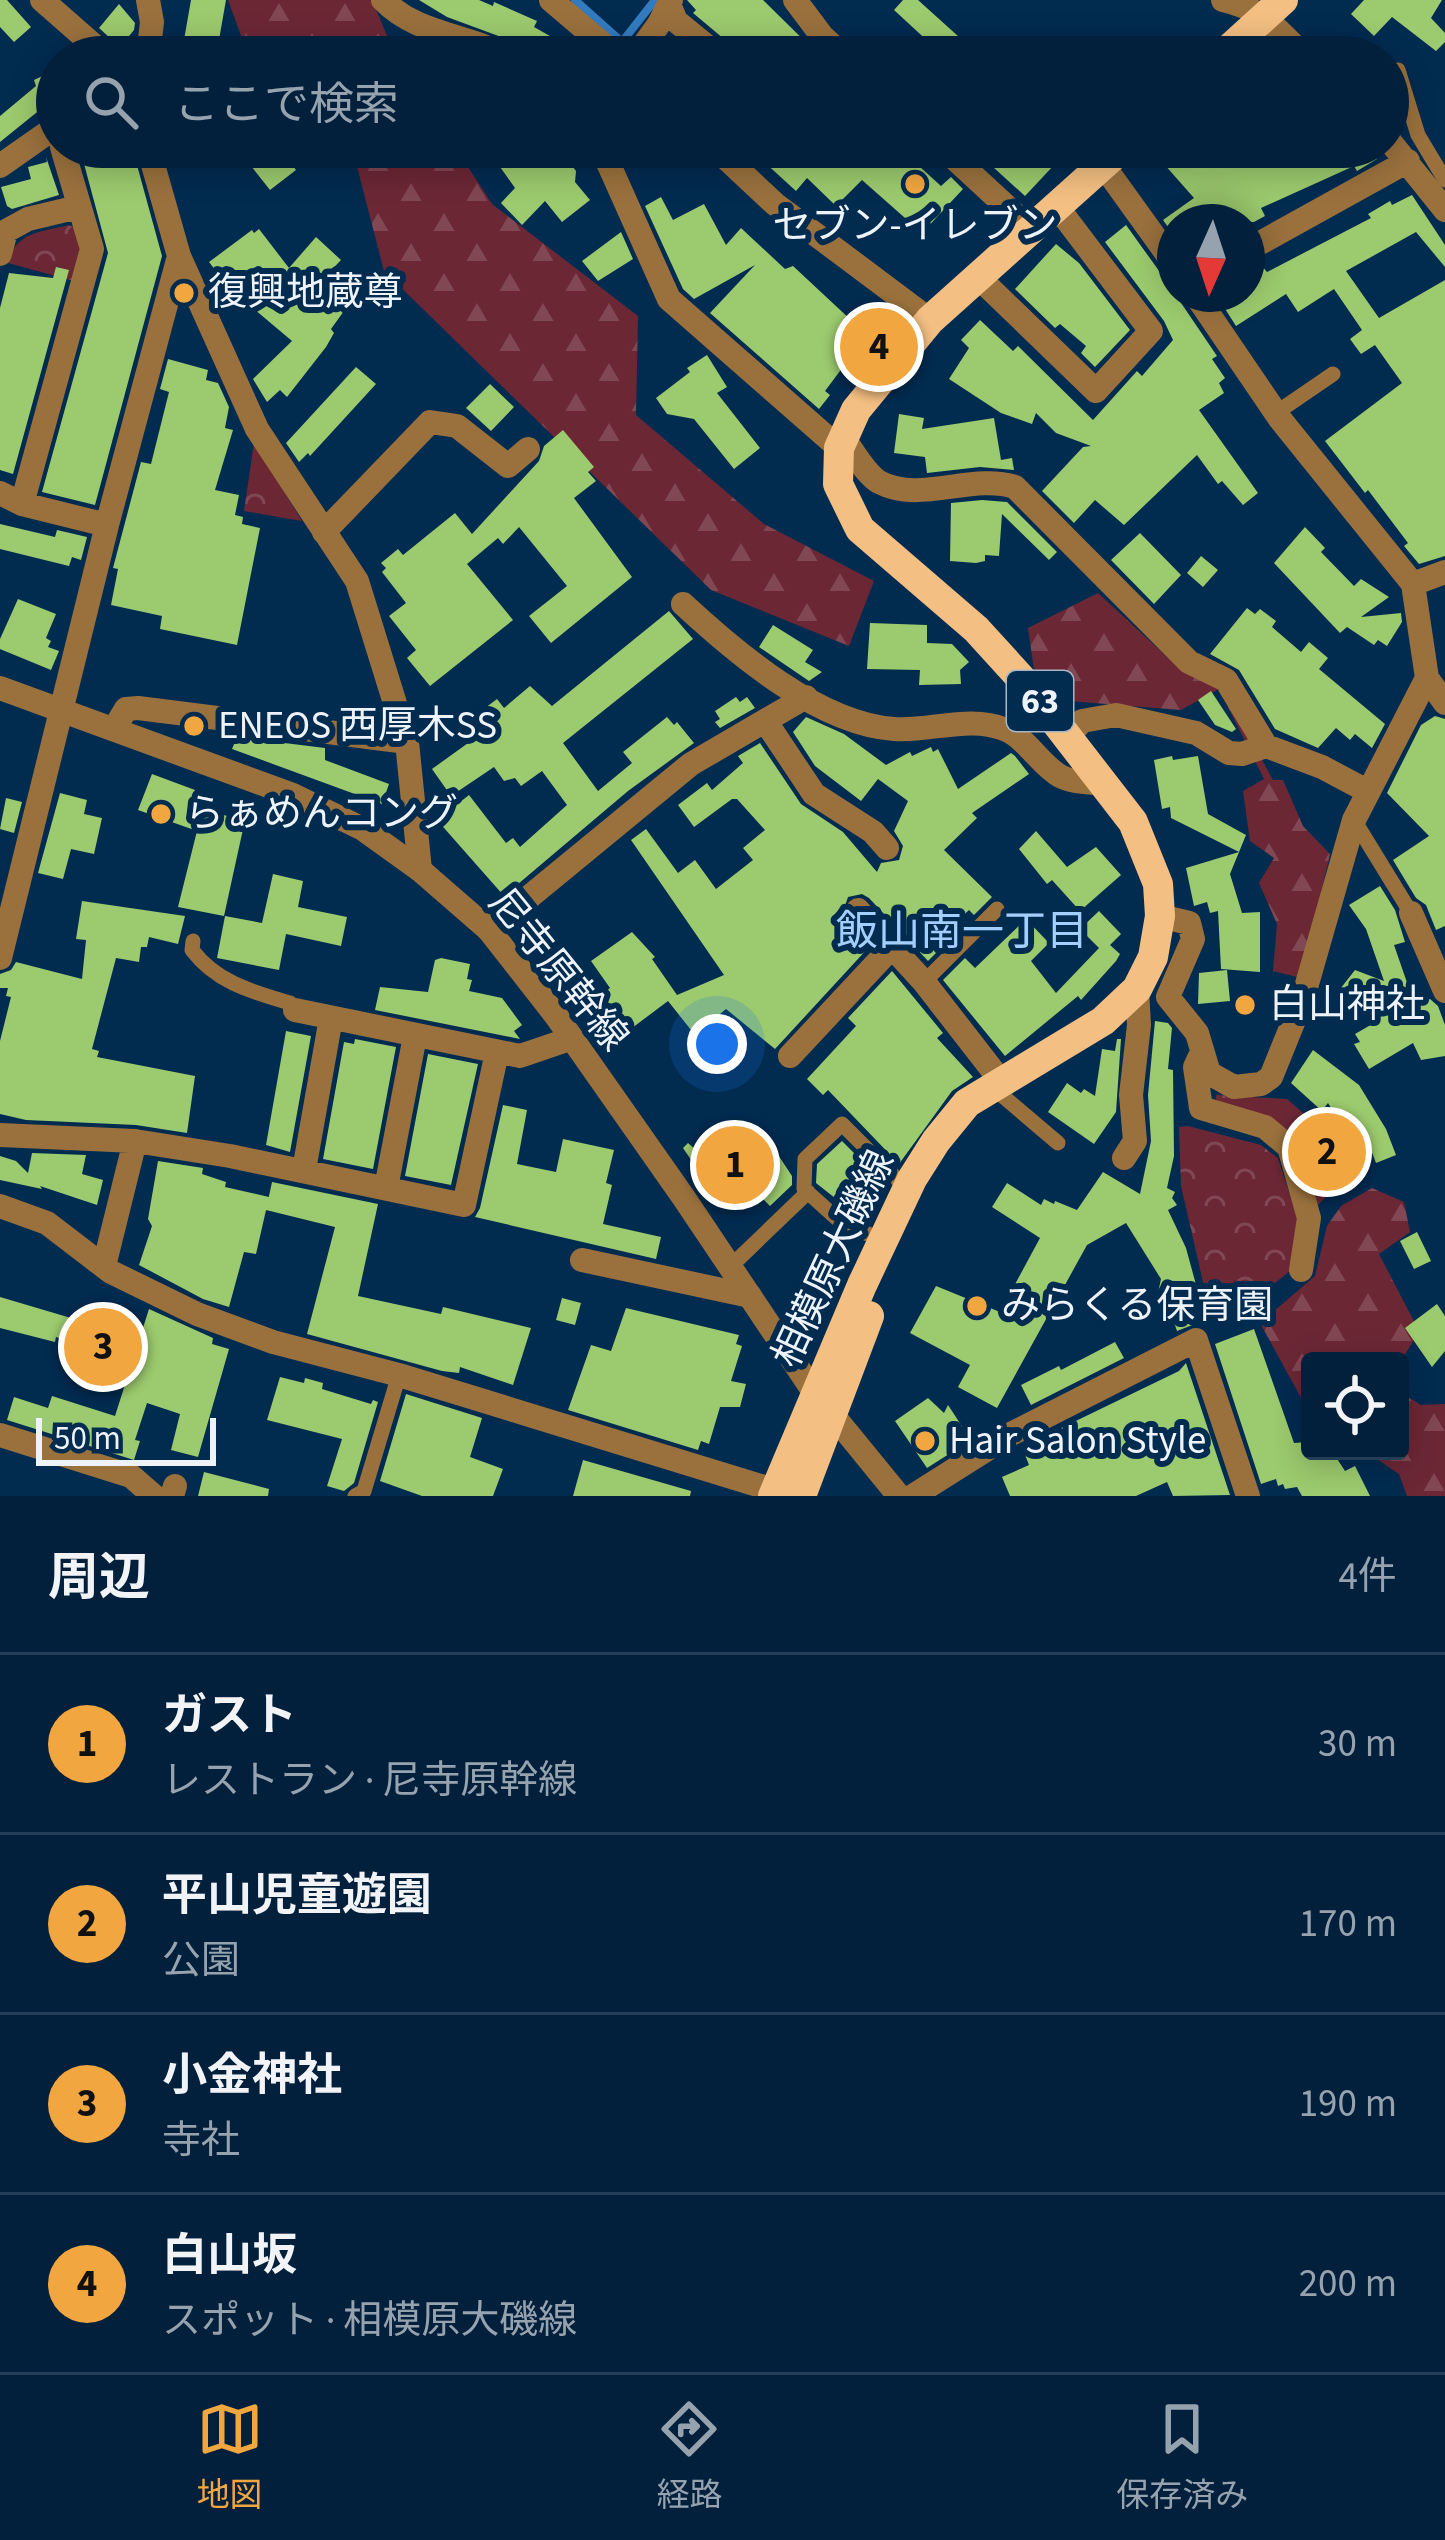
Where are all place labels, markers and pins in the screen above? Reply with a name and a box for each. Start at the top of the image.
marker: セブン-イレブン [902,171,928,197]
place label: セブン-イレブン [772,198,1058,254]
place label: 復興地蔵尊 [208,265,403,321]
marker: 復興地蔵尊 [171,280,197,306]
pin: 4 [840,302,918,392]
place label: ENEOS 西厚木SS [218,698,497,754]
marker: ENEOS 西厚木SS [181,713,207,739]
place label: らぁめんコング [185,786,458,842]
marker: らぁめんコング [148,801,174,827]
place label: 白山神社 [1269,977,1425,1033]
marker: 白山神社 [1232,992,1258,1018]
pin: 2 [1288,1107,1366,1197]
pin: 1 [696,1120,774,1210]
place label: みらくる保育園 [1001,1278,1273,1334]
marker: みらくる保育園 [964,1293,990,1319]
pin: 3 [64,1302,142,1392]
place label: Hair Salon Style [949,1413,1206,1469]
marker: Hair Salon Style [912,1428,938,1454]

